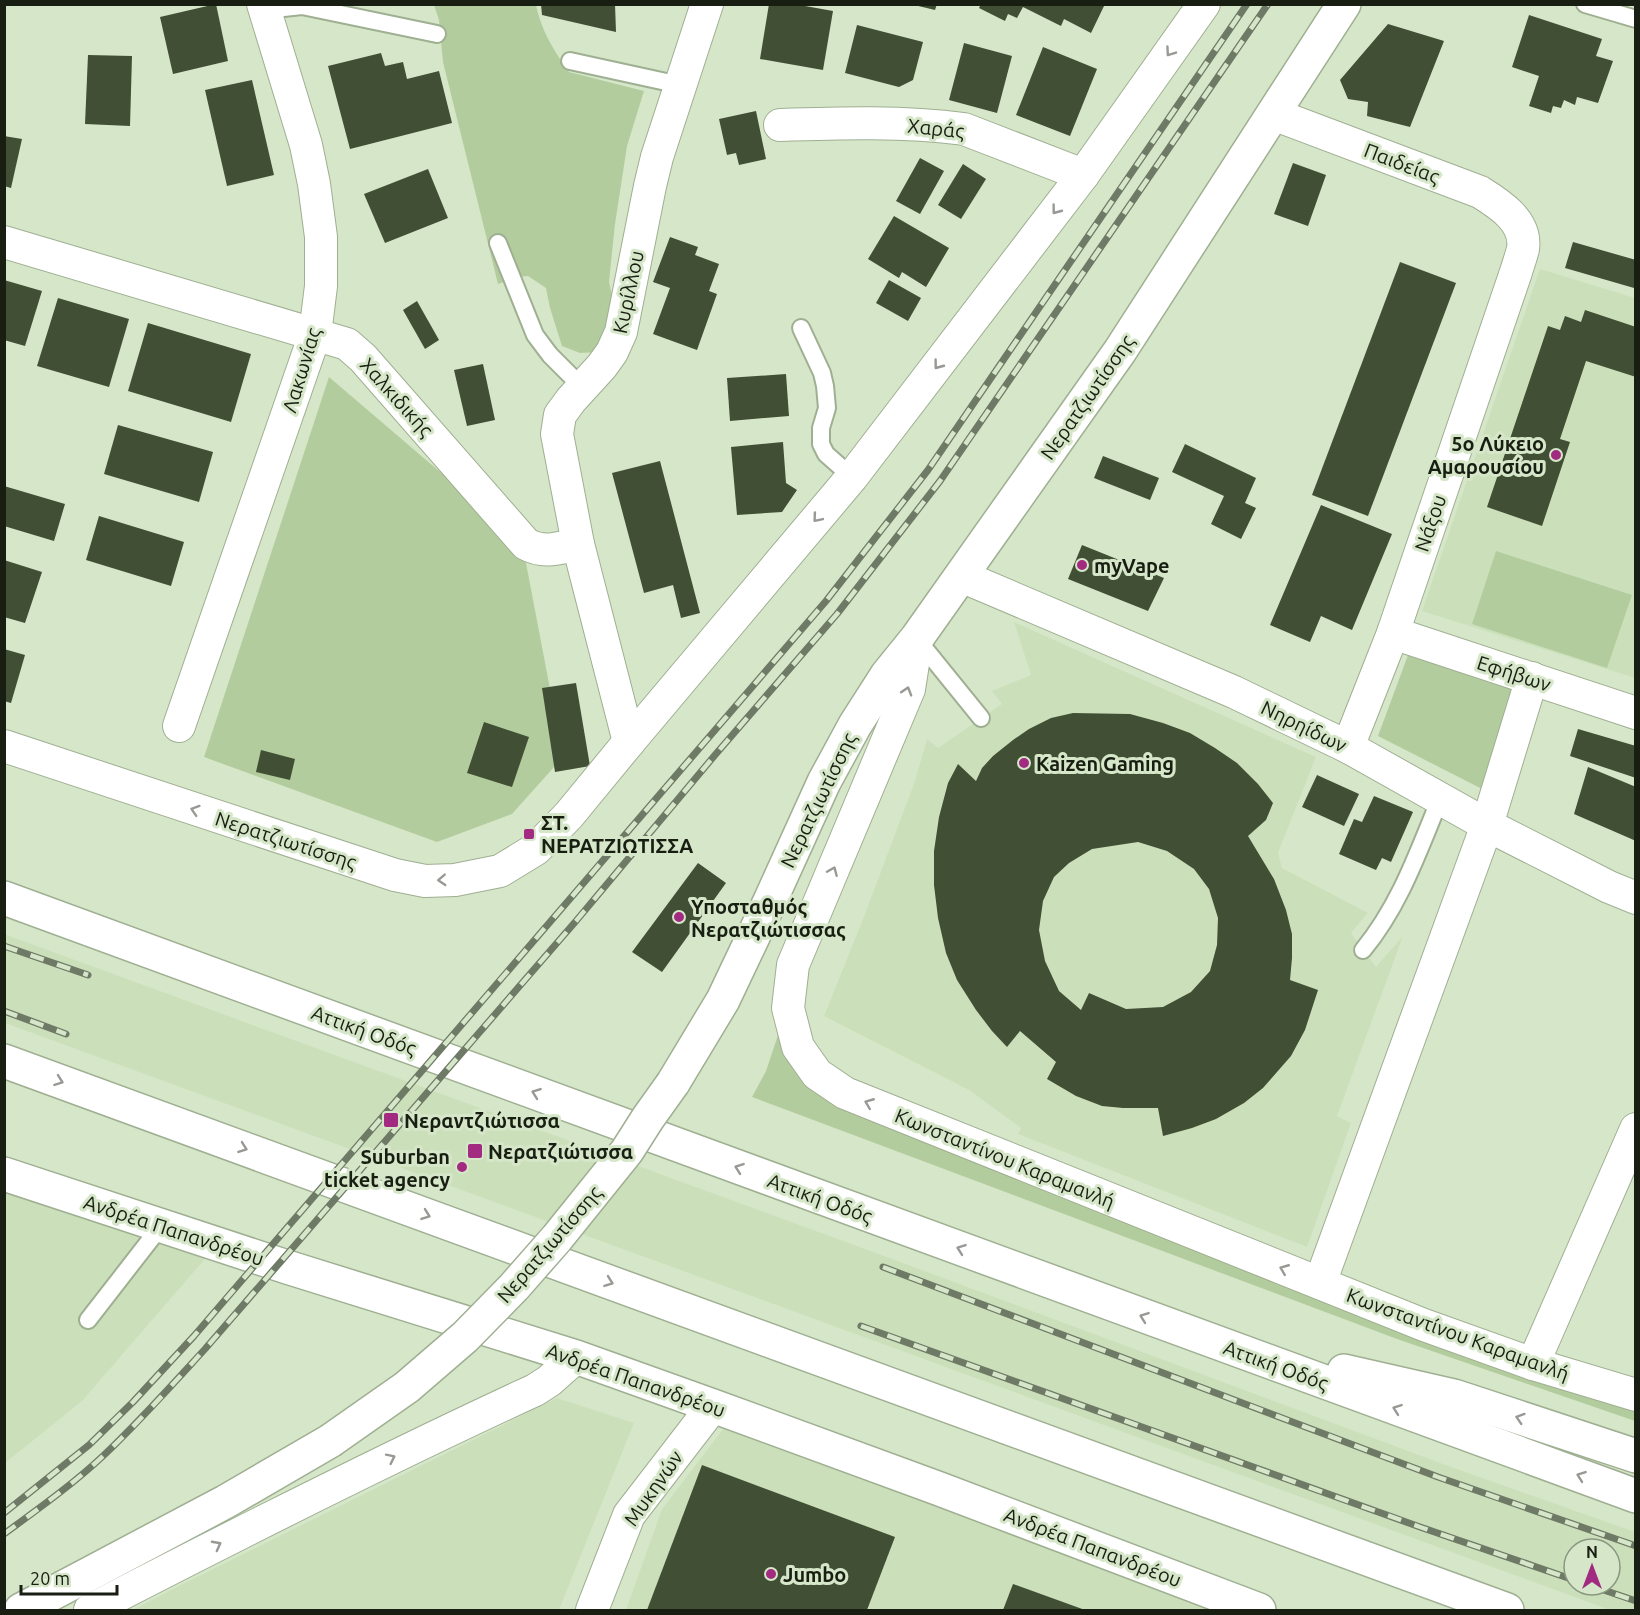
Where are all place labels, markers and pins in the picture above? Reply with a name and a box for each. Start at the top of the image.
place label: 5ο Λύκειο Αμαρουσίου [1428,432,1544,478]
marker: 5ο Λύκειο Αμαρουσίου [1549,448,1563,462]
place label: myVape [1094,554,1170,577]
marker: myVape [1075,558,1089,572]
place label: Kaizen Gaming [1036,752,1174,775]
marker: Kaizen Gaming [1017,756,1031,770]
place label: ΣΤ. ΝΕΡΑΤΖΙΩΤΙΣΣΑ [541,811,693,857]
marker: ΣΤ. ΝΕΡΑΤΖΙΩΤΙΣΣΑ [522,827,536,841]
place label: Υποσταθμός Νερατζιώτισσας [691,895,846,941]
marker: Υποσταθμός Νερατζιώτισσας [672,910,686,924]
place label: Νεραντζιώτισσα [404,1109,560,1132]
marker: Νεραντζιώτισσα [382,1111,400,1129]
place label: Νερατζιώτισσα [488,1140,633,1163]
marker: Νερατζιώτισσα [466,1142,484,1160]
place label: Suburban ticket agency [324,1145,450,1191]
marker: Suburban ticket agency [455,1160,469,1174]
place label: Jumbo [783,1563,846,1586]
marker: Jumbo [764,1567,778,1581]

